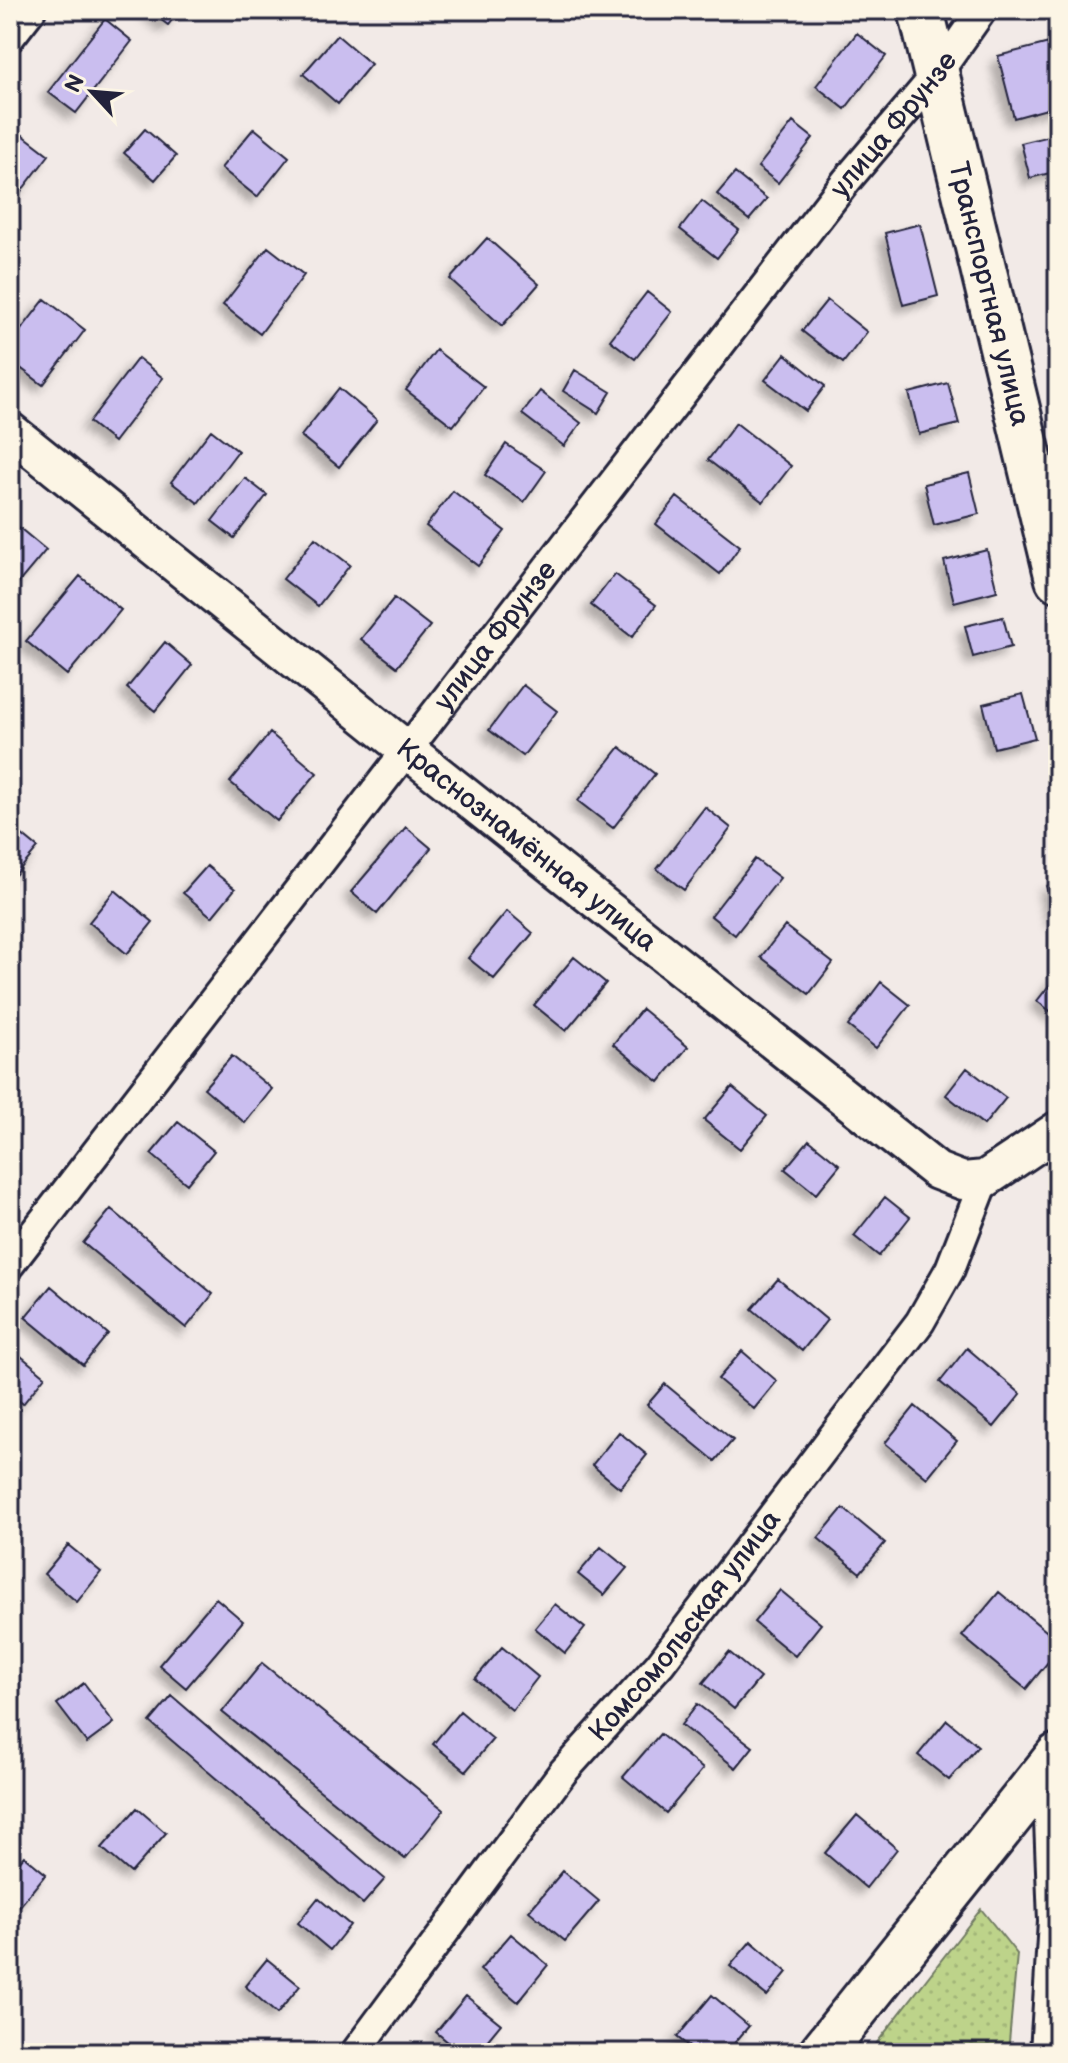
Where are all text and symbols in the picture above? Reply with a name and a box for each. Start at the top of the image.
street label: улица Фрунзе [823,45,964,204]
north arrow [52,52,132,132]
text: N [60,71,91,97]
street label: Транспортная улица [942,159,1037,430]
street label: улица Фрунзе [427,554,563,717]
street label: Краснознамённая улица [390,732,664,959]
street label: Комсомольская улица [582,1503,788,1748]

